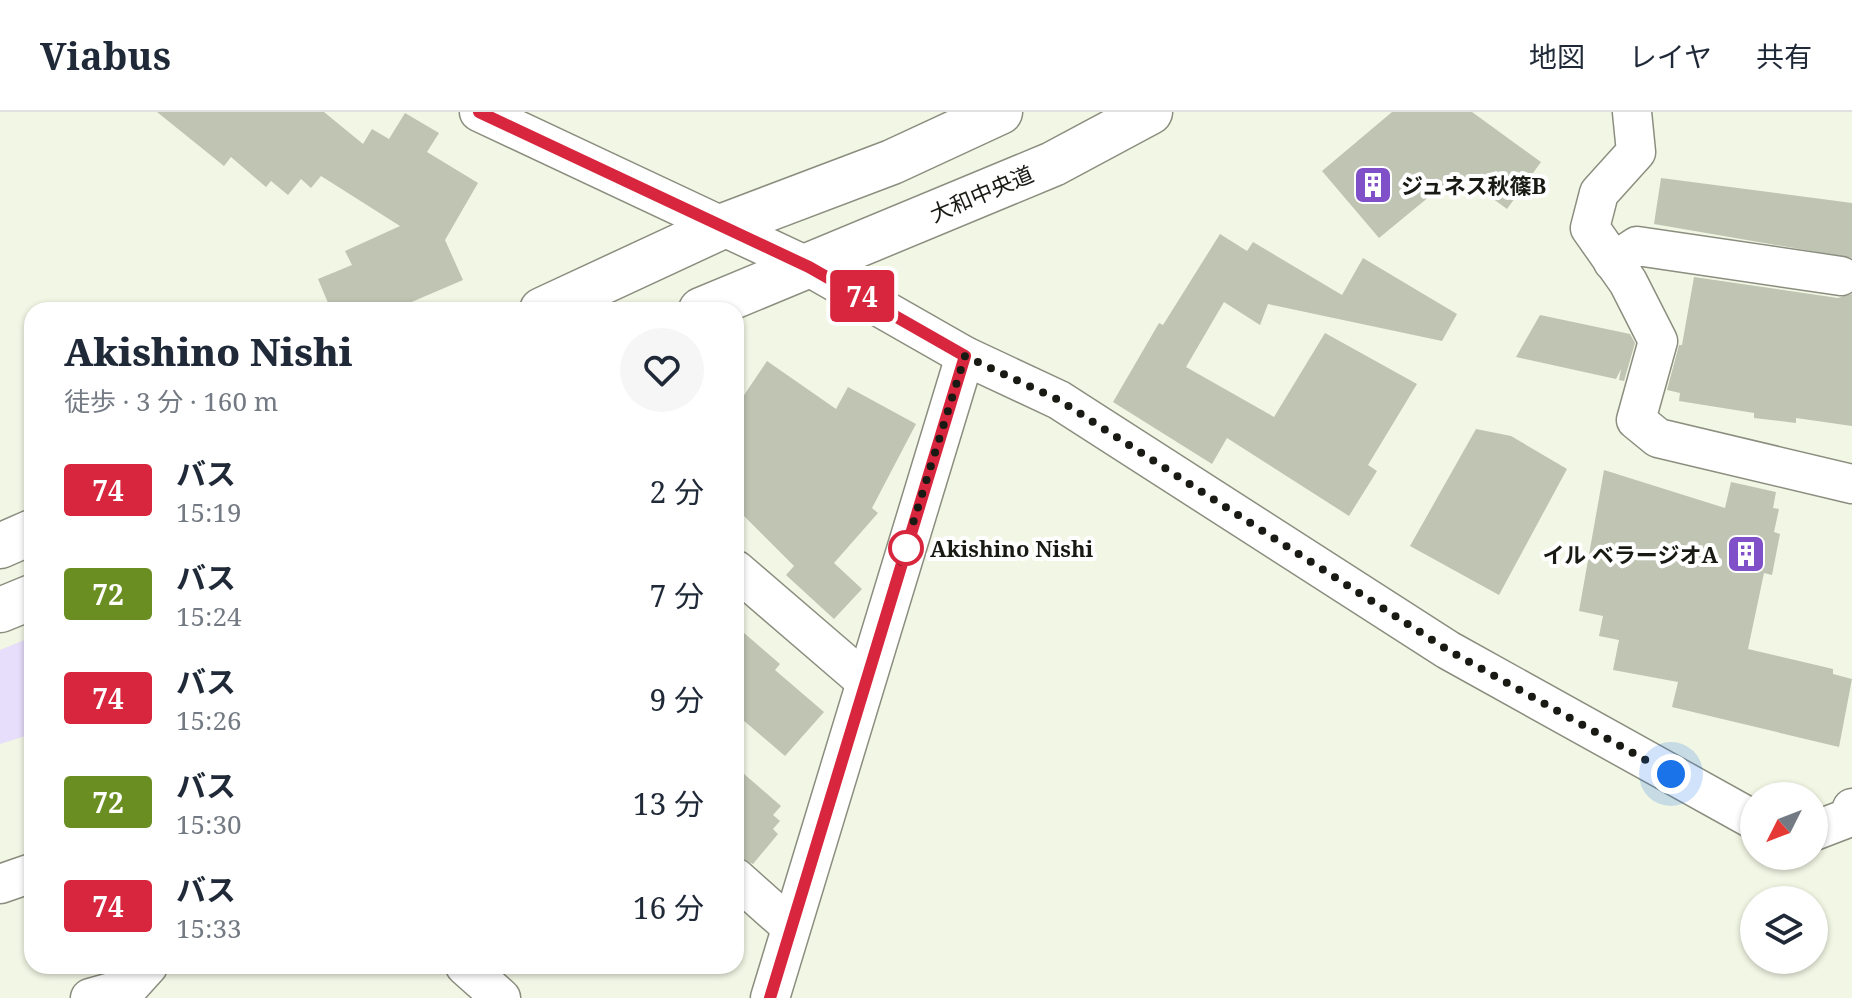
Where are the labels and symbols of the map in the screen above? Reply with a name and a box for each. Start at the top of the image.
street label: 大和中央道 [925,158,1037,228]
building icon: ジュネス秋篠B [1352,164,1394,206]
place label: ジュネス秋篠B [1401,170,1546,200]
line badge: 74 [826,270,898,322]
marker: Akishino Nishi [889,531,923,565]
place label: Akishino Nishi [930,533,1094,563]
building icon: イル ベラージオA [1725,533,1767,575]
place label: イル ベラージオA [1542,539,1718,569]
your location [1651,754,1691,794]
north arrow [1740,782,1828,870]

